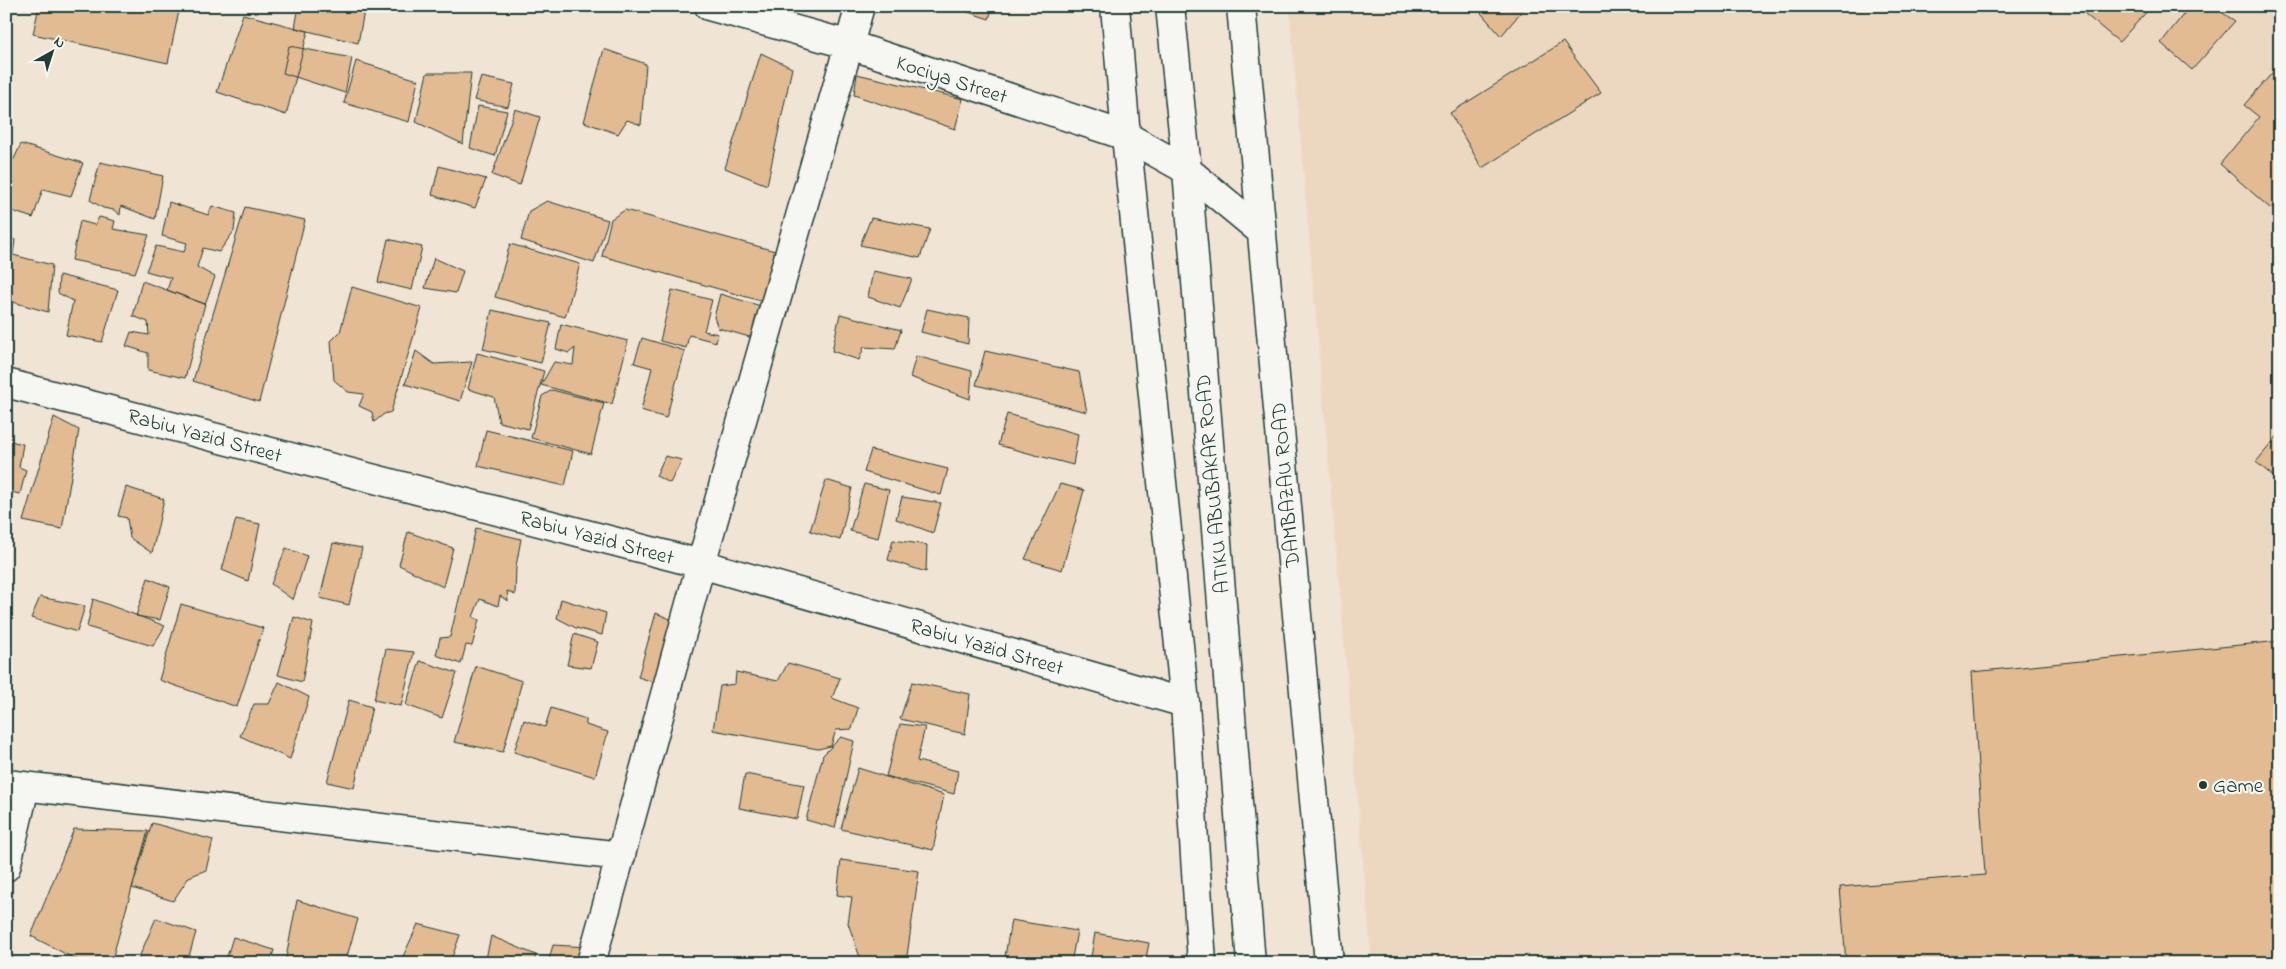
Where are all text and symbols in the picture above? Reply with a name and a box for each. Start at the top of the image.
north arrow [28,28,78,78]
text: N [49,32,70,54]
street label: Kociya Street [891,49,1011,115]
street label: ATIKU ABUBAKAR ROAD [1189,373,1239,595]
street label: DAMBAZAU ROAD [1265,401,1309,570]
street label: Rabiu Yazid Street [124,402,285,472]
street label: Rabiu Yazid Street [516,504,677,574]
street label: Rabiu Yazid Street [906,612,1067,684]
place label: Game [2213,772,2264,802]
marker: Game [2197,779,2209,791]

